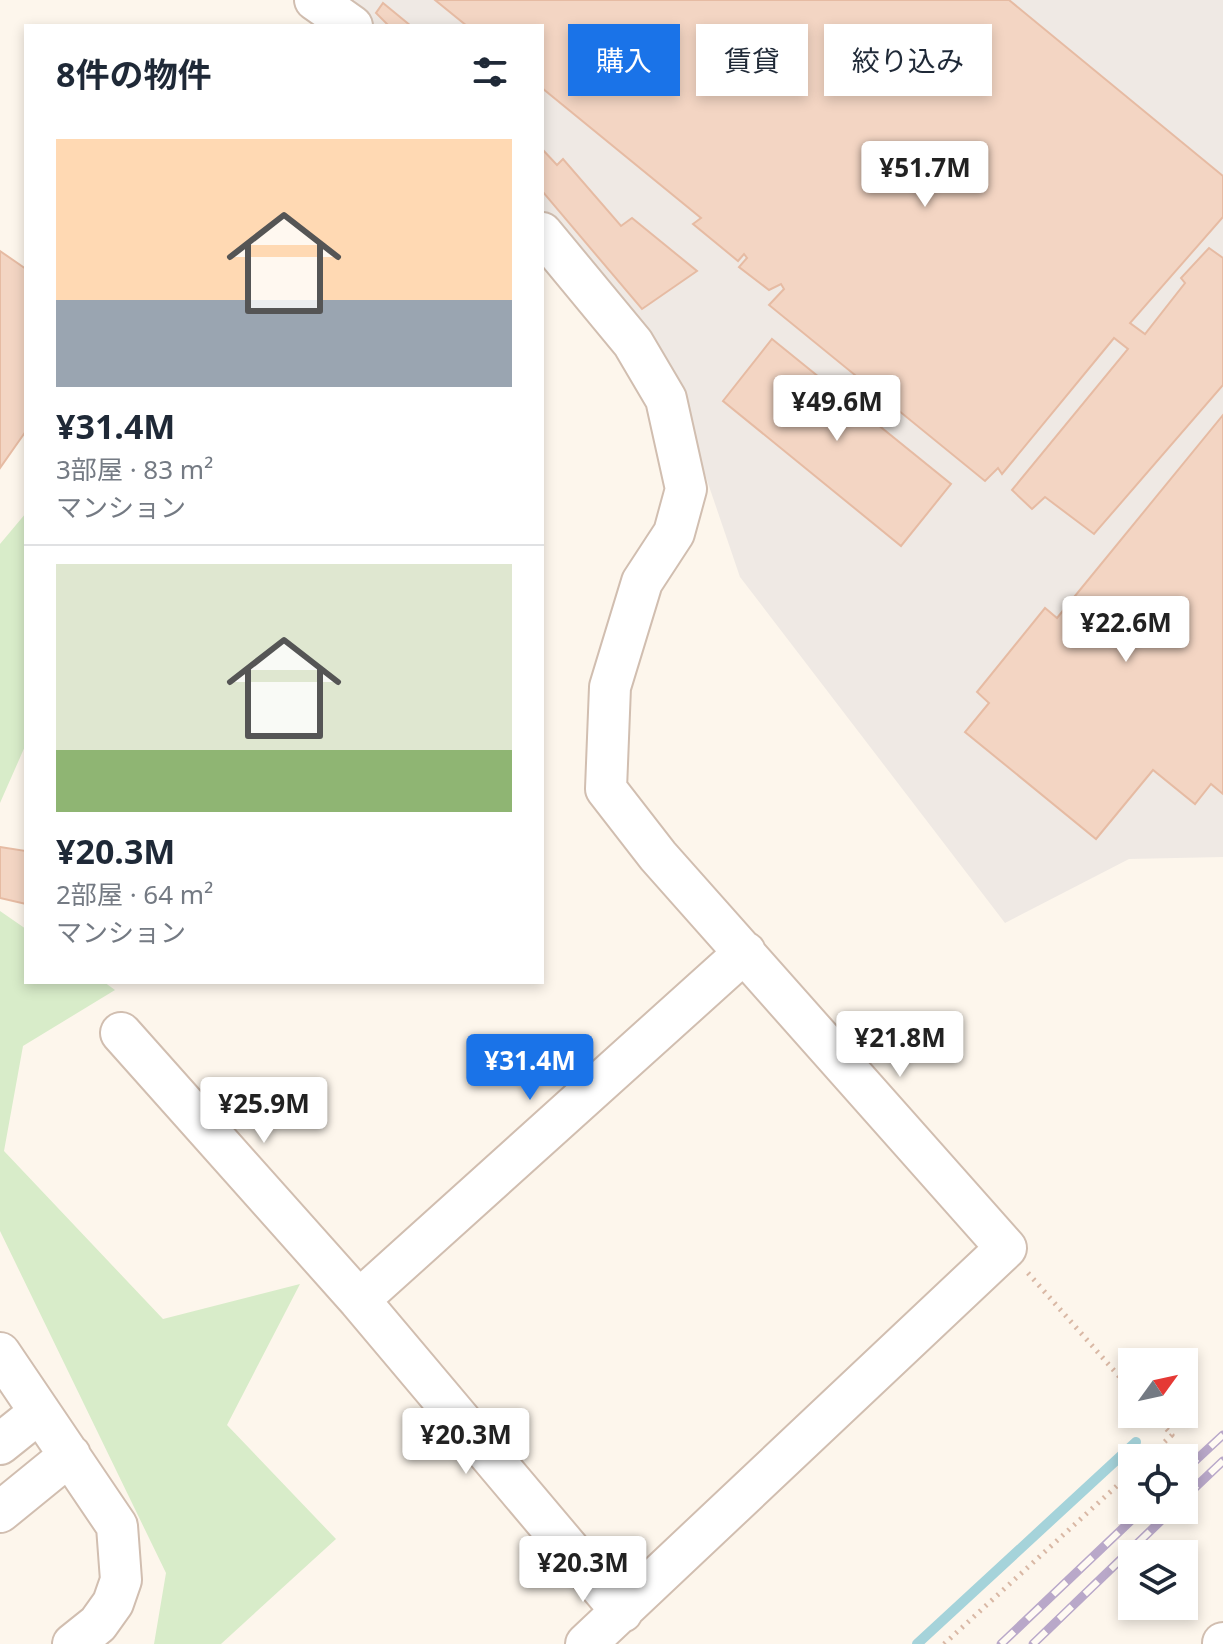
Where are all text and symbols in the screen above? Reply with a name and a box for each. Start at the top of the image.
chip: 購入 [568,24,680,96]
chip: 賃貸 [696,24,808,96]
chip: 絞り込み [824,24,992,96]
icon: filters [468,50,512,94]
text: 8件の物件 [56,51,211,97]
pin: ¥51.7M [860,141,990,209]
text: ¥51.7M [879,149,971,185]
icon: home [212,191,356,335]
pin: ¥49.6M [772,375,902,443]
text: ¥49.6M [791,383,883,419]
text: ¥31.4M [56,403,175,449]
text: 3部屋 · 83 m² [56,451,213,487]
text: マンション [56,489,186,525]
pin: ¥22.6M [1061,596,1191,664]
text: ¥22.6M [1080,604,1172,640]
icon: home [212,616,356,760]
text: ¥20.3M [56,828,175,874]
text: 2部屋 · 64 m² [56,876,213,912]
text: マンション [56,914,186,950]
pin: ¥21.8M [835,1011,965,1079]
text: ¥21.8M [854,1019,946,1055]
pin: ¥31.4M [465,1034,595,1102]
text: ¥31.4M [484,1042,576,1078]
pin: ¥25.9M [199,1077,329,1145]
text: ¥25.9M [218,1085,310,1121]
north arrow [1118,1348,1198,1428]
map controls [1118,1348,1198,1620]
pin: ¥20.3M [401,1408,531,1476]
text: ¥20.3M [420,1416,512,1452]
button: locate [1118,1444,1198,1524]
pin: ¥20.3M [518,1536,648,1604]
button: layers [1118,1540,1198,1620]
text: ¥20.3M [537,1544,629,1580]

